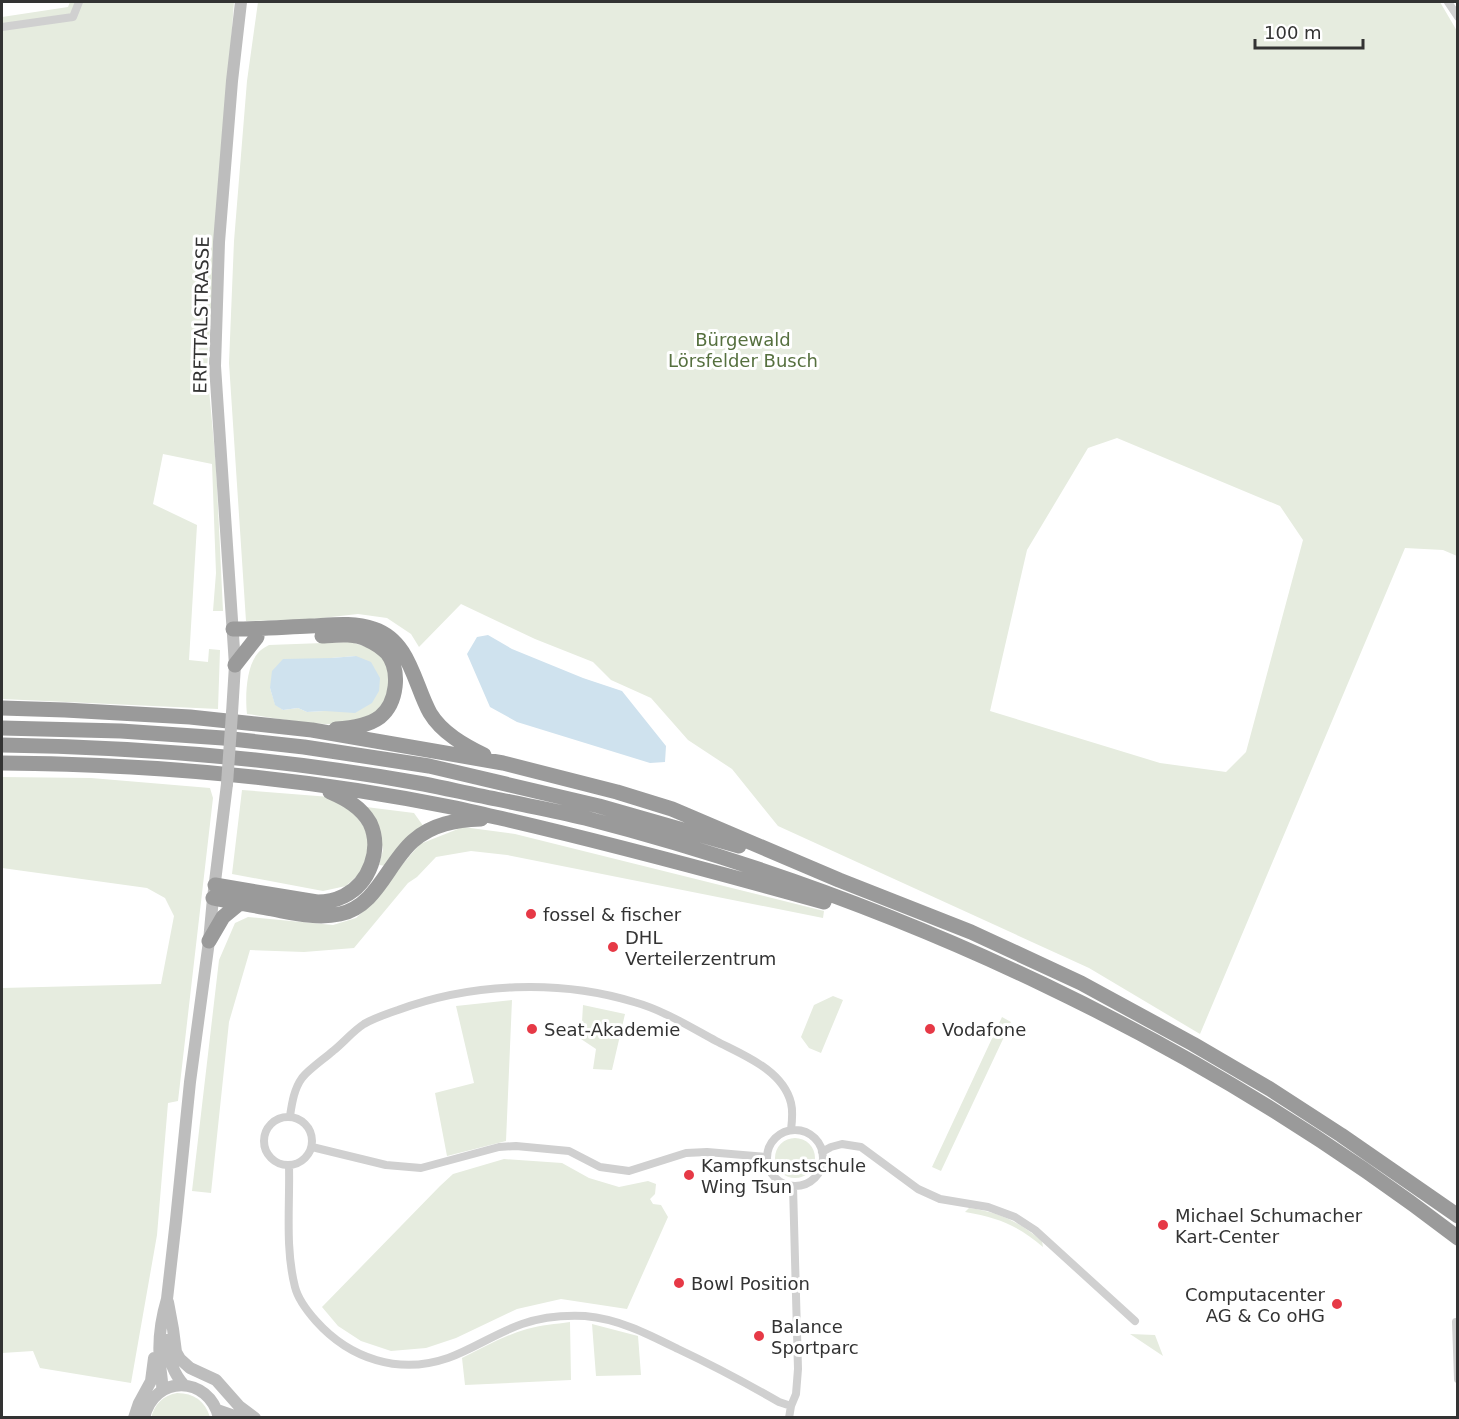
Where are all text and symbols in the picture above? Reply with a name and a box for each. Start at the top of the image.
scale bar [1255,12,1363,50]
text: 100 m [1264,22,1322,43]
street label: ERFTTALSTRASSE [189,236,213,394]
park label: Bürgewald Lörsfelder Busch [668,329,818,371]
place label: fossel & fischer [543,904,682,925]
marker: fossel & fischer [524,907,538,921]
place label: DHL Verteilerzentrum [625,927,776,969]
marker: DHL Verteilerzentrum [606,940,620,954]
place label: Seat-Akademie [544,1019,680,1040]
place label: Vodafone [942,1019,1026,1040]
marker: Seat-Akademie [525,1022,539,1036]
marker: Vodafone [923,1022,937,1036]
place label: Kampfkunstschule Wing Tsun [701,1155,866,1197]
marker: Kampfkunstschule Wing Tsun [682,1168,696,1182]
place label: Michael Schumacher Kart-Center [1175,1205,1363,1247]
marker: Michael Schumacher Kart-Center [1156,1218,1170,1232]
place label: Bowl Position [691,1273,810,1294]
marker: Bowl Position [672,1276,686,1290]
place label: Computacenter AG & Co oHG [1185,1284,1326,1326]
marker: Computacenter AG & Co oHG [1330,1297,1344,1311]
place label: Balance Sportparc [771,1316,859,1358]
marker: Balance Sportparc [752,1329,766,1343]

